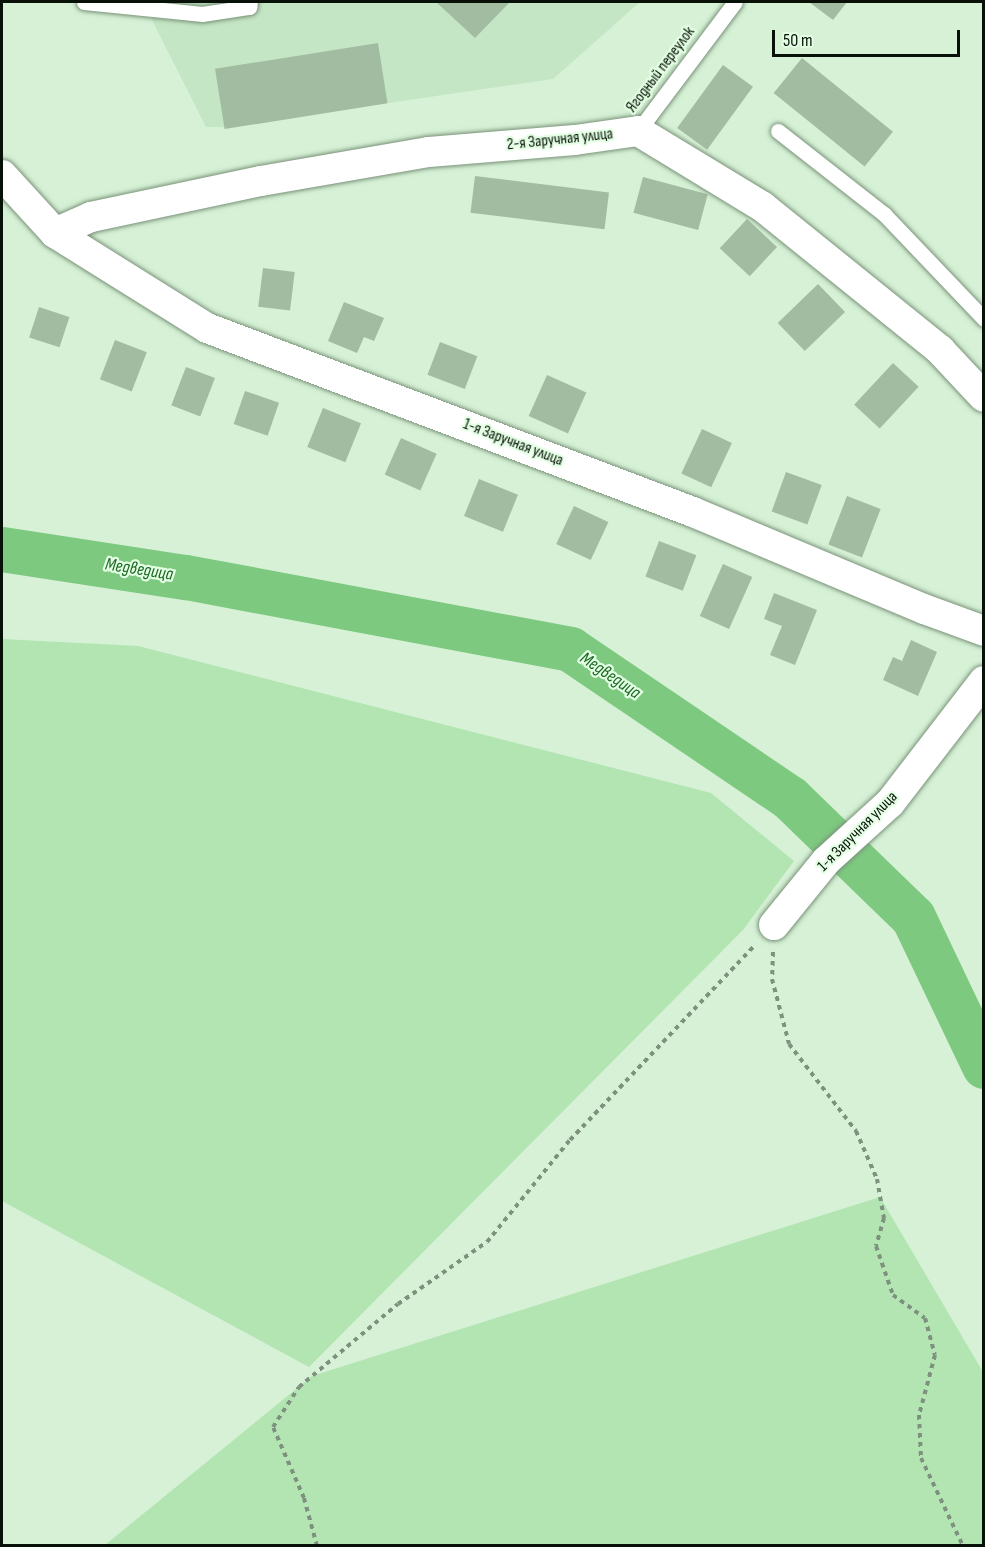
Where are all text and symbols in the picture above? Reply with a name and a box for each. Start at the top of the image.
scale bar [775,18,962,56]
street label: Ягодный переулок [623,23,699,117]
text: 50 m [783,30,813,51]
street label: 2-я Заручная улица [506,125,614,155]
street label: 1-я Заручная улица [460,415,566,471]
water label: Медведица [103,554,175,586]
water label: Медведица [576,648,644,704]
street label: 1-я Заручная улица [814,788,902,876]

